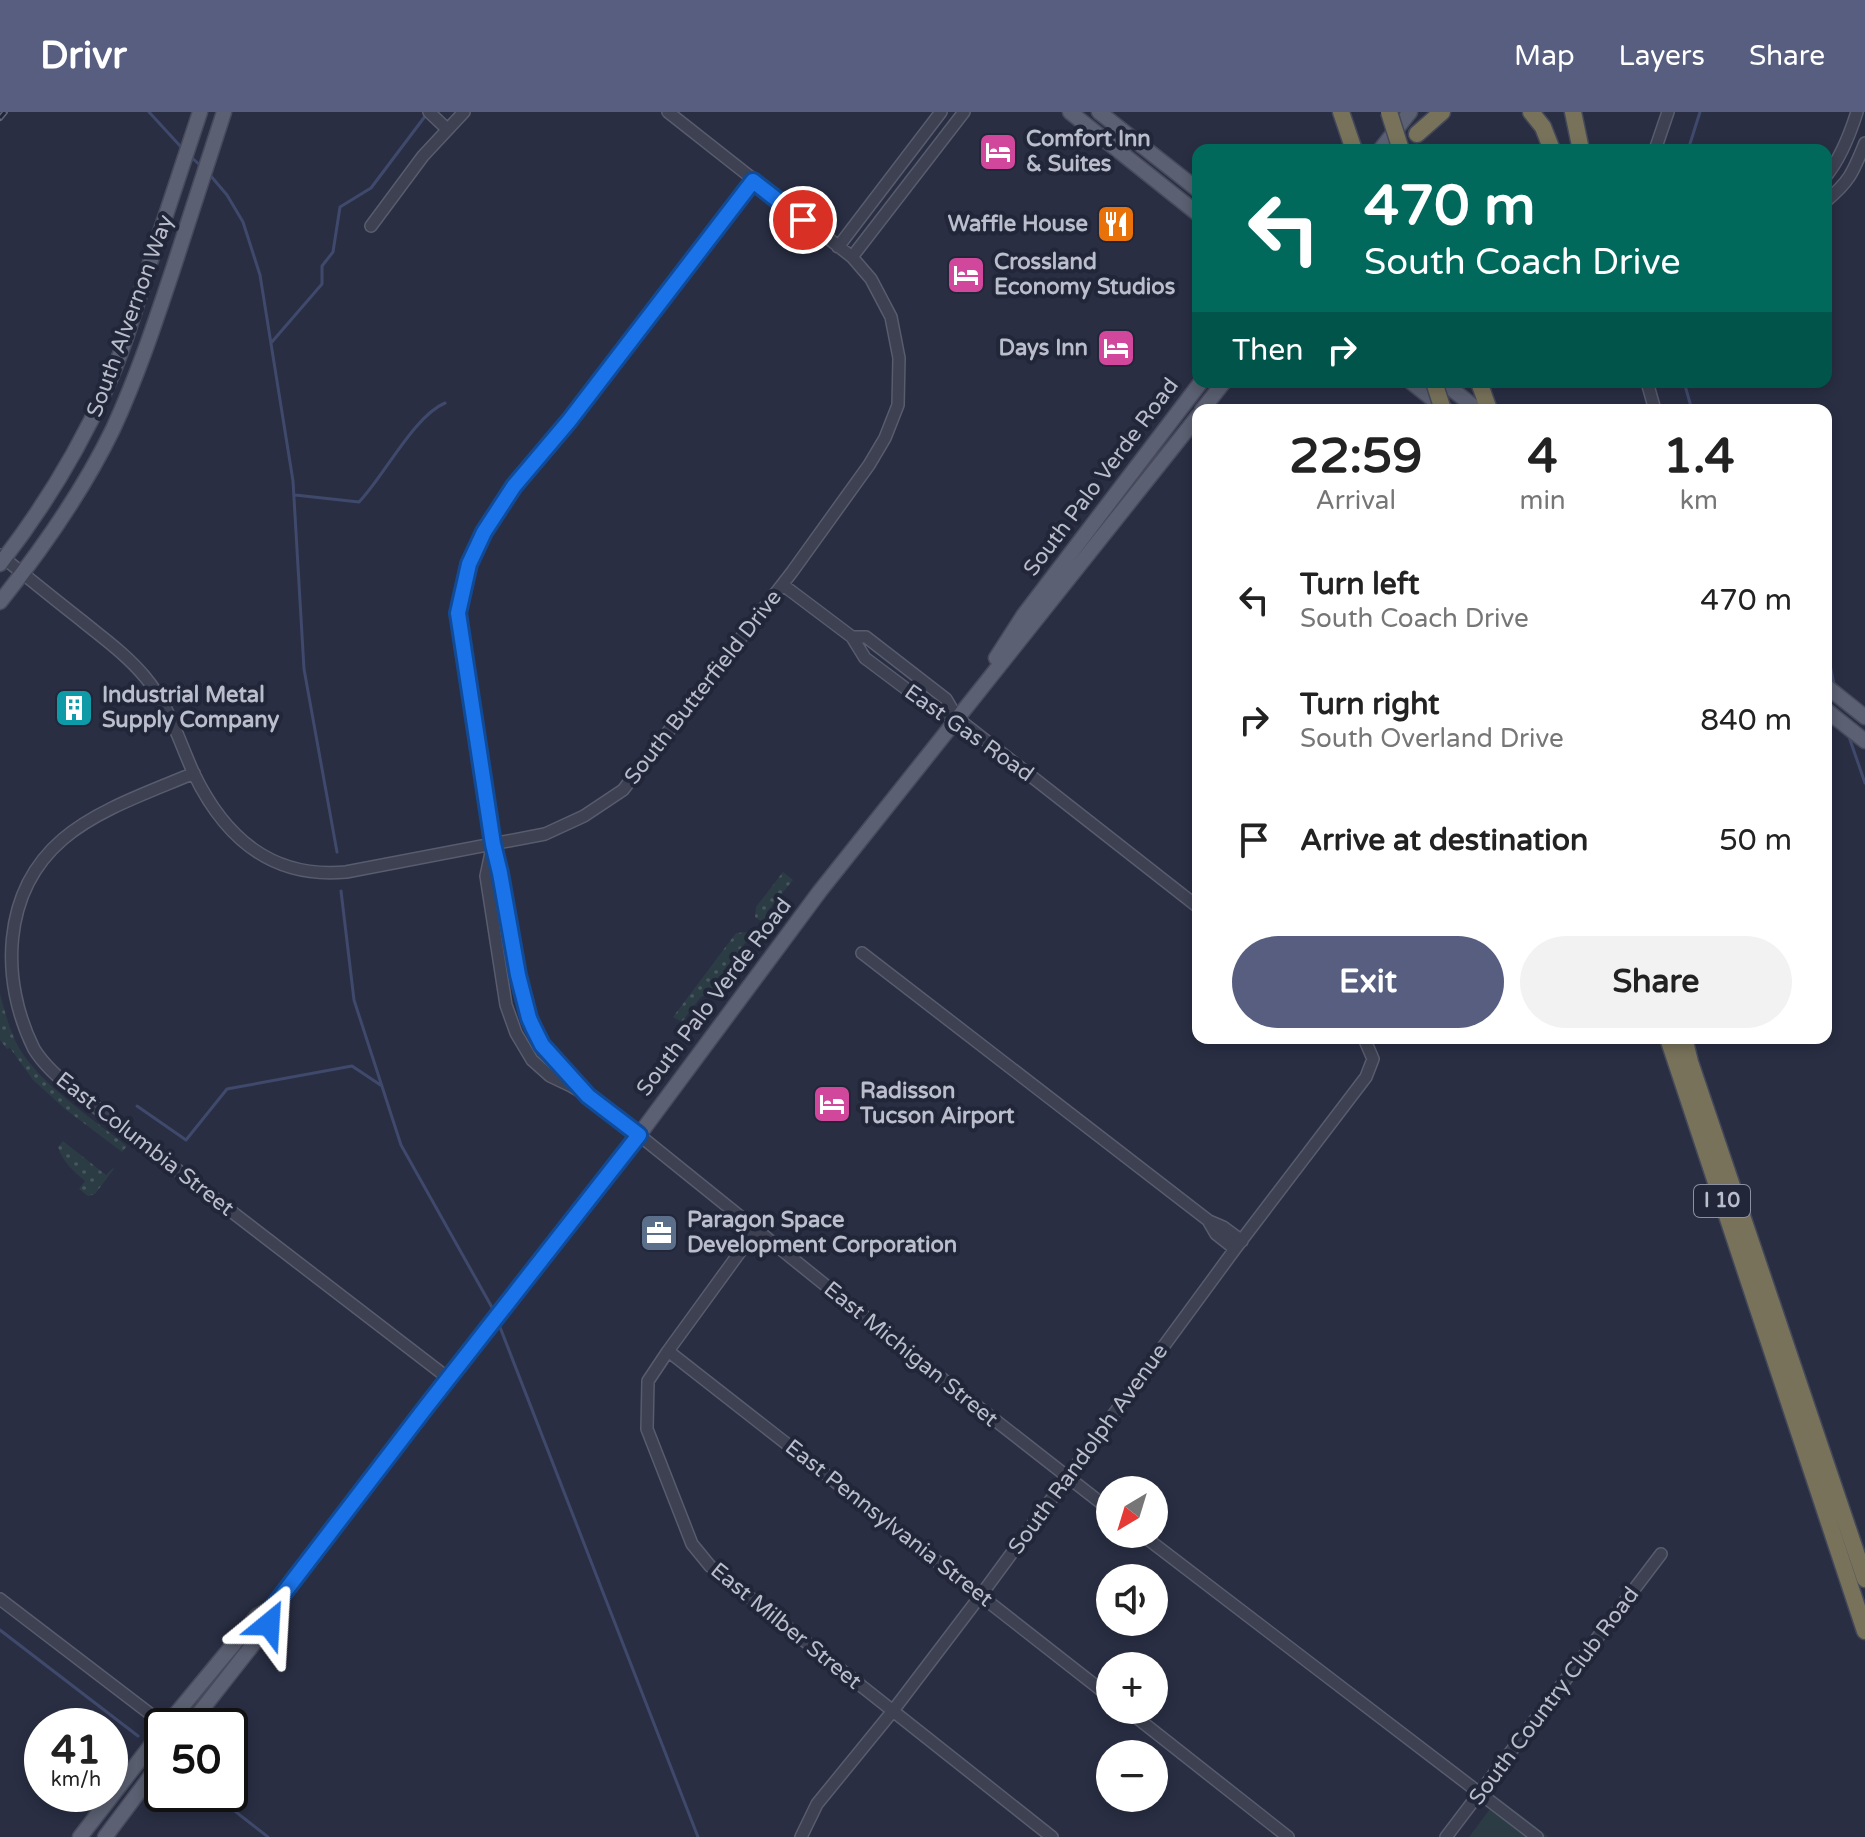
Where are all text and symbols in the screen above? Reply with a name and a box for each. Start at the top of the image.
text: Drivr [40,33,127,79]
text: Map [1514,39,1575,73]
text: Layers [1619,39,1705,73]
text: Share [1749,39,1825,73]
place label: Comfort Inn & Suites [1026,126,1151,177]
hotel icon: Comfort Inn & Suites [977,131,1019,173]
text: 470 m [1364,173,1535,240]
icon: left [1232,176,1336,280]
pin [769,186,837,254]
icon: arrive [781,198,825,242]
restaurant icon: Waffle House [1095,203,1137,245]
street label: South Alvernon Way [81,211,179,421]
place label: Waffle House [948,211,1088,237]
text: South Coach Drive [1364,241,1681,284]
place label: Crossland Economy Studios [994,249,1176,300]
hotel icon: Crossland Economy Studios [945,254,987,296]
hotel icon: Days Inn [1095,327,1137,369]
icon: right [1320,328,1364,372]
text: Then [1232,332,1304,369]
place label: Days Inn [999,335,1088,361]
street label: South Palo Verde Road [1018,373,1184,581]
text: 22:59 [1289,428,1422,486]
text: 4 [1528,428,1558,486]
text: 1.4 [1663,428,1735,486]
text: Arrival [1316,485,1396,516]
text: min [1520,485,1566,516]
text: km [1680,485,1718,516]
text: Turn left [1300,566,1419,603]
icon: left [1232,578,1276,622]
text: 470 m [1700,582,1792,619]
street label: South Butterfield Drive [619,585,787,789]
text: South Coach Drive [1300,603,1529,634]
street label: East Gas Road [900,679,1038,787]
place label: Industrial Metal Supply Company [102,682,279,733]
text: Turn right [1300,686,1440,723]
building icon: Industrial Metal Supply Company [53,687,95,729]
icon: right [1232,698,1276,742]
text: 840 m [1700,702,1792,739]
text: South Overland Drive [1300,723,1564,754]
icon: arrive [1232,818,1276,862]
text: Arrive at destination [1300,822,1588,859]
text: 50 m [1719,822,1792,859]
street label: South Palo Verde Road [631,893,797,1101]
button: Exit [1232,936,1504,1028]
button: Share [1520,936,1792,1028]
street label: East Columbia Street [51,1066,239,1222]
place label: Radisson Tucson Airport [859,1078,1015,1129]
hotel icon: Radisson Tucson Airport [811,1083,853,1125]
road number: I 10 [1694,1185,1750,1217]
place label: Paragon Space Development Corporation [687,1207,957,1258]
office icon: Paragon Space Development Corporation [638,1212,680,1254]
street label: East Michigan Street [819,1276,1003,1432]
street label: South Randolph Avenue [1003,1339,1173,1559]
street label: East Pennsylvania Street [780,1434,998,1612]
north arrow [1096,1476,1168,1548]
map controls [1096,1476,1168,1812]
street label: East Milber Street [705,1557,867,1695]
button: sound [1096,1564,1168,1636]
position arrow [227,1582,311,1666]
street label: South Country Club Road [1464,1582,1644,1810]
button: + [1096,1652,1168,1724]
speed limit sign: 50 [144,1708,248,1812]
text: 41 [51,1726,101,1774]
button: − [1096,1740,1168,1812]
text: km/h [51,1768,101,1792]

